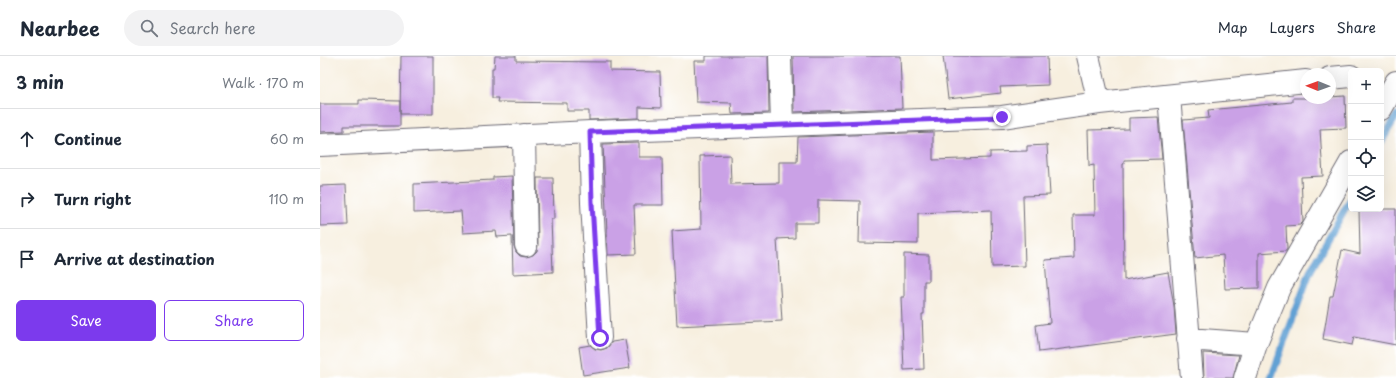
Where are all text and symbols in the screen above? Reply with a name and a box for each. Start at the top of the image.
search box [124,10,404,46]
text: Nearbee [20,14,100,42]
text: Search here [170,16,255,39]
icon: search [138,17,160,39]
text: Map [1218,17,1248,38]
text: Layers [1270,17,1315,38]
text: Share [1337,17,1376,38]
north arrow [1300,68,1336,104]
map controls [1348,68,1384,212]
button: + [1348,68,1384,104]
text: 3 min [16,69,64,95]
text: Walk · 170 m [222,73,304,92]
button: − [1348,104,1384,140]
route end [993,108,1011,126]
text: Continue [54,127,122,150]
icon: ahead [16,128,38,150]
text: 60 m [270,129,304,148]
button: locate [1348,140,1384,176]
button: layers [1348,176,1384,212]
text: Turn right [54,187,131,210]
icon: right [16,188,38,210]
text: 110 m [269,189,304,208]
text: Arrive at destination [54,247,215,270]
icon: arrive [16,248,38,270]
button: Save [16,300,156,341]
button: Share [164,300,304,341]
route start [591,329,609,347]

